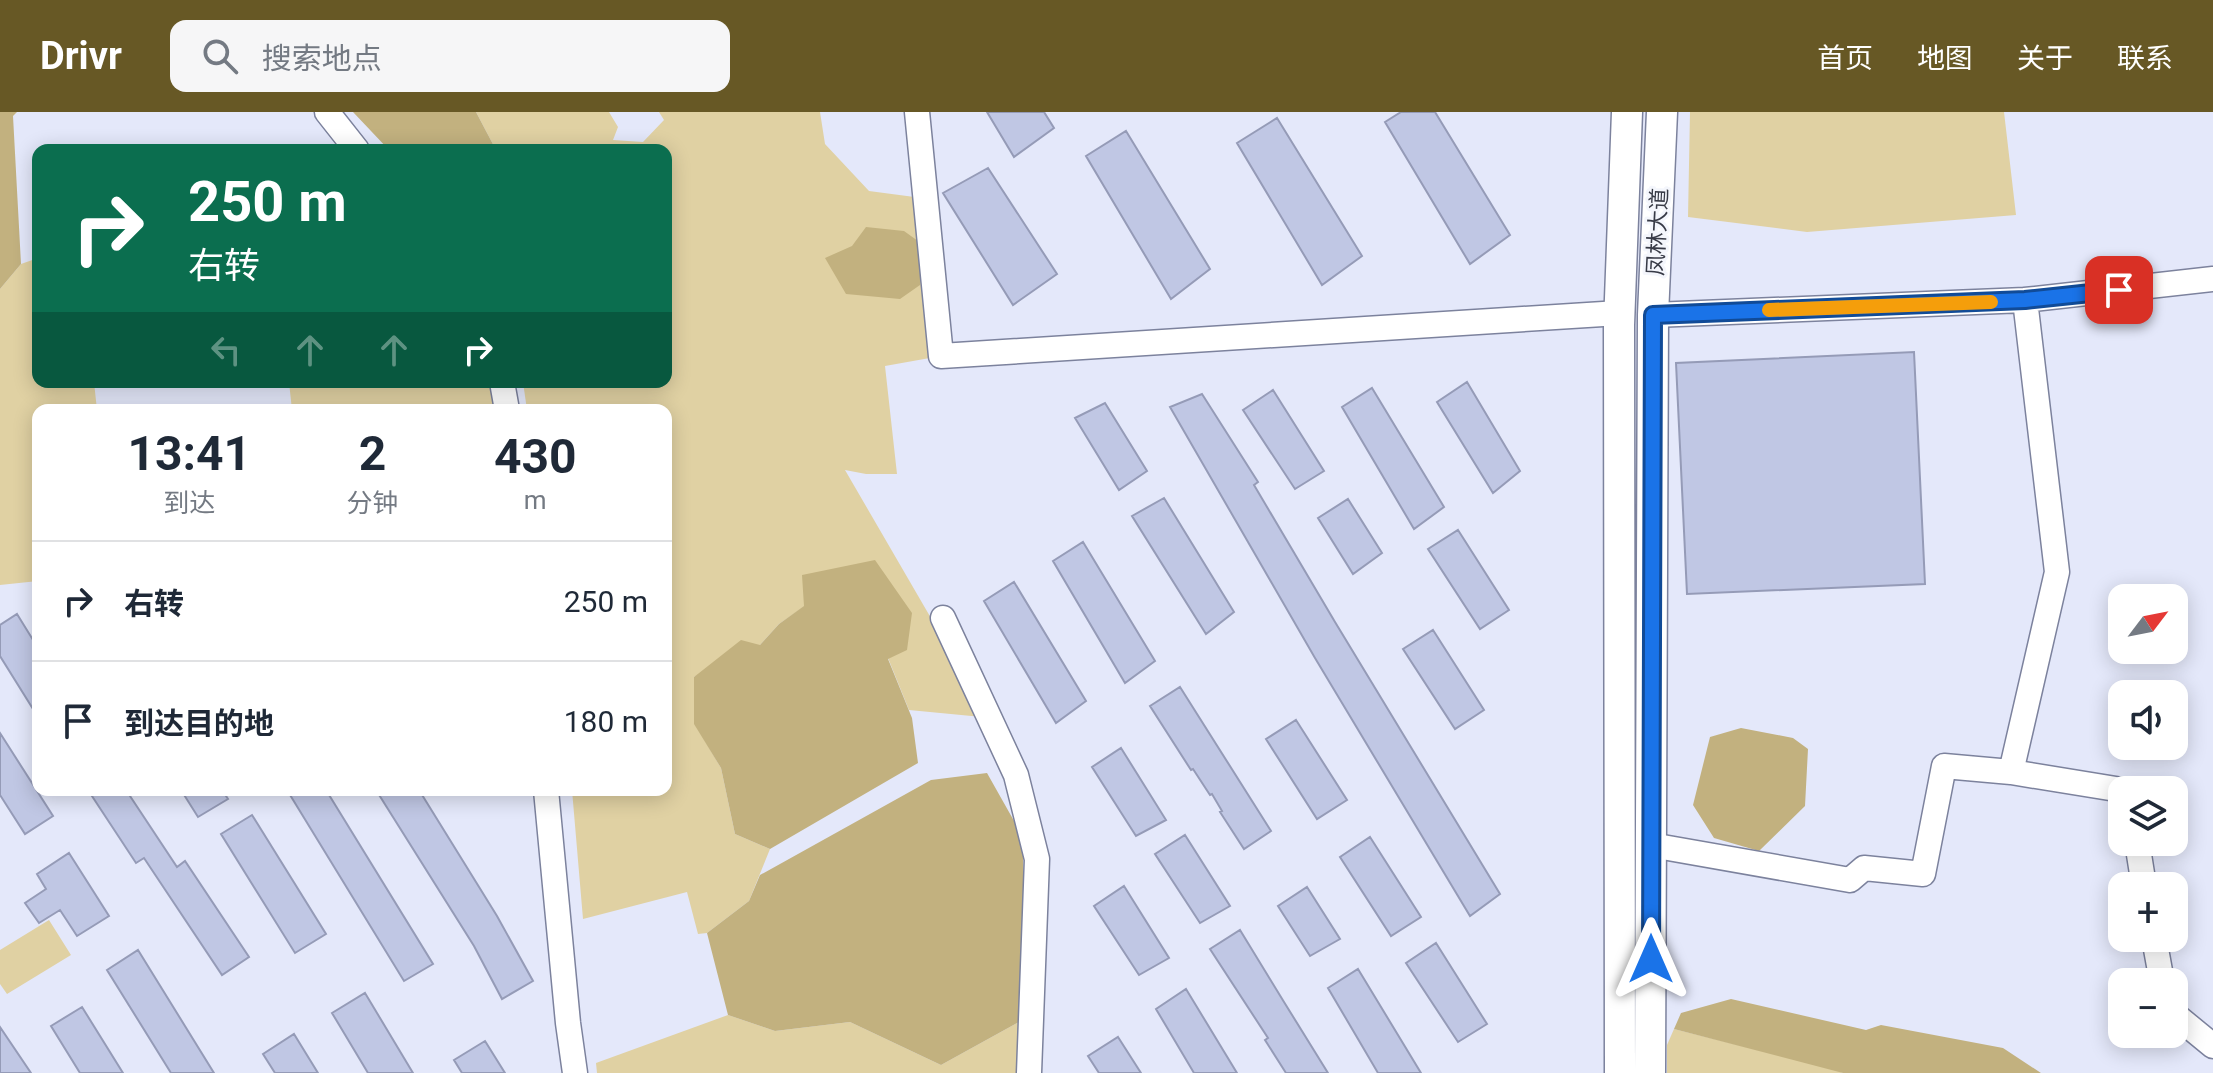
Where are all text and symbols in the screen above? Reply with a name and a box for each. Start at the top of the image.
search box [170,20,730,92]
text: Drivr [40,34,122,78]
icon: search [198,34,242,78]
text: 搜索地点 [262,41,382,76]
text: 首页 [1817,42,1873,75]
text: 地图 [1917,42,1973,75]
text: 关于 [2017,42,2073,75]
text: 联系 [2117,42,2173,75]
text: 250 m [188,169,347,235]
icon: right [56,176,160,280]
street label: 凤林大道 [1643,187,1672,277]
text: 右转 [188,245,260,287]
pin [2085,256,2153,324]
icon: arrive [2097,268,2141,312]
icon: left [204,328,248,372]
icon: ahead [288,328,332,372]
icon: ahead [372,328,416,372]
icon: right [456,328,500,372]
text: 13:41 [127,425,251,482]
text: 2 [359,425,386,482]
text: 430 [494,428,577,485]
text: m [524,485,547,515]
text: 到达 [163,488,215,518]
text: 分钟 [347,488,399,518]
icon: right [56,579,100,623]
text: 250 m [564,584,648,619]
north arrow [2108,584,2188,664]
map controls [2108,584,2188,1048]
text: 右转 [124,586,184,621]
button: sound [2108,680,2188,760]
icon: arrive [56,699,100,743]
text: 180 m [564,704,648,739]
text: 到达目的地 [124,706,274,741]
button: layers [2108,776,2188,856]
button: + [2108,872,2188,952]
position arrow [1609,917,1693,1001]
button: − [2108,968,2188,1048]

